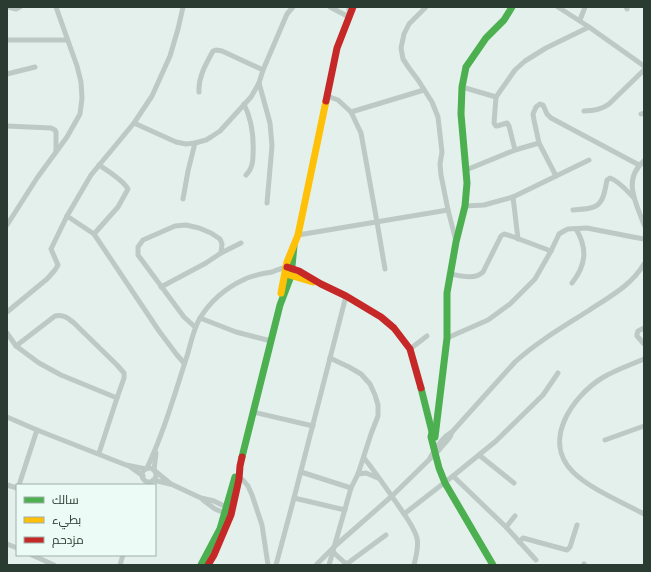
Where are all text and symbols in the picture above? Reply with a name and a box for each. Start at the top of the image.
legend [16,484,156,556]
text: سالك [52,492,79,507]
text: بطيء [52,512,81,530]
text: مزدحم [52,532,84,548]

